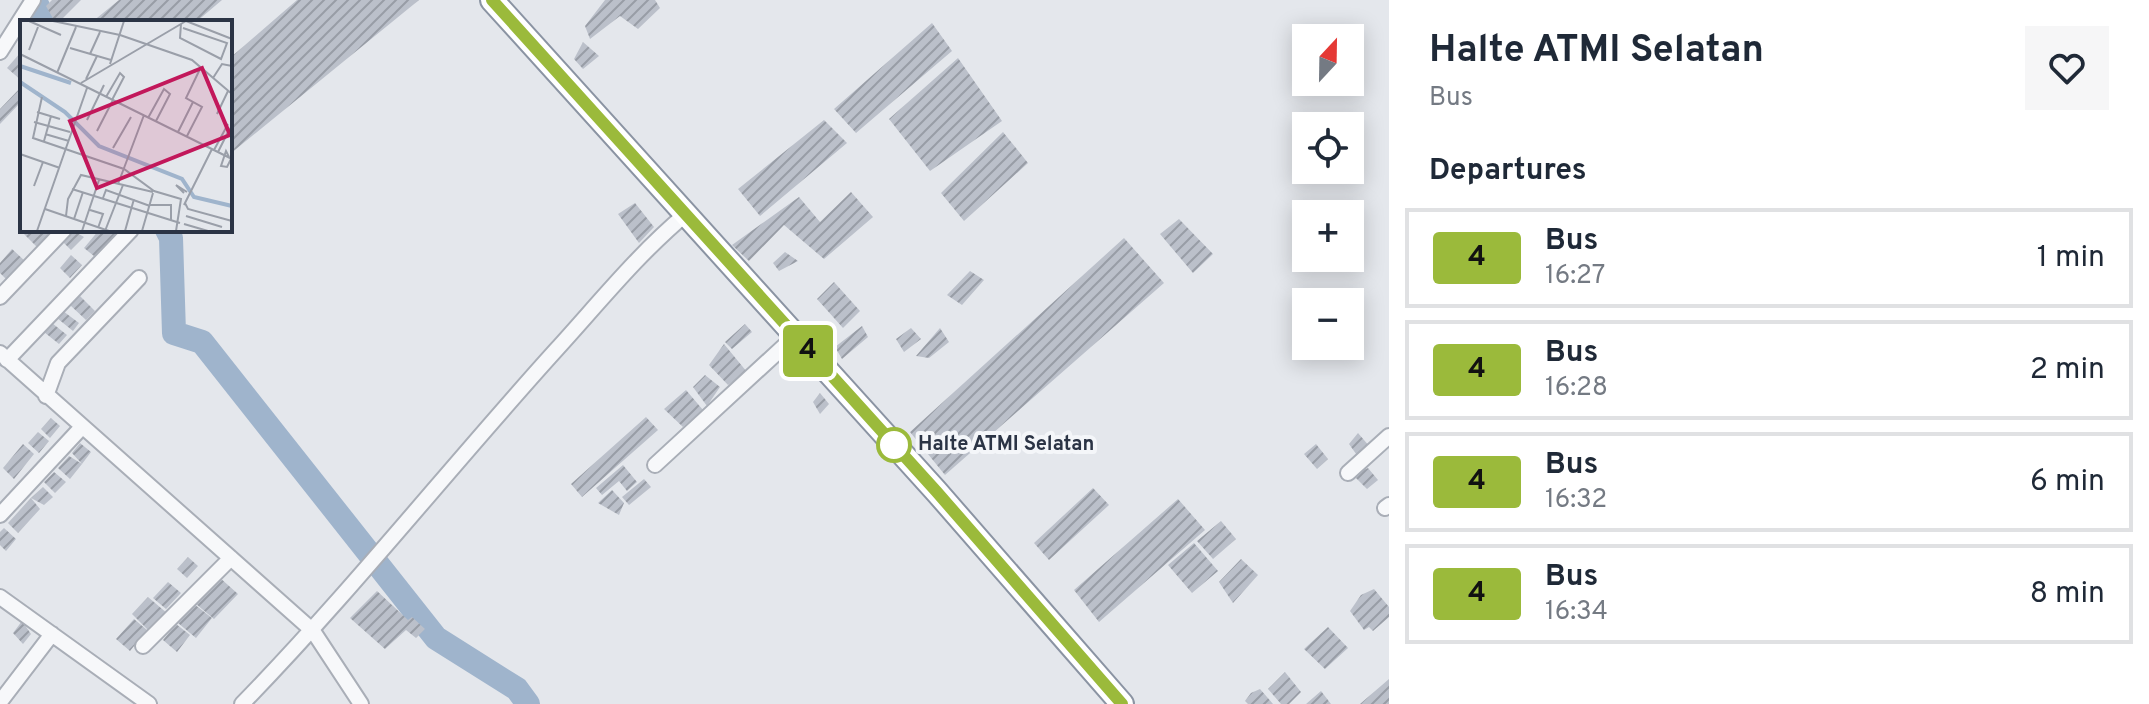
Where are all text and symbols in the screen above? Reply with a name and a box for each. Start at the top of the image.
inset map [20,20,232,232]
north arrow [1292,24,1364,96]
map controls [1292,24,1364,360]
button: heart [2025,26,2109,110]
text: Halte ATMI Selatan [1429,27,1764,76]
text: Bus [1429,82,1473,115]
button: locate [1292,112,1364,184]
text: Departures [1429,153,1587,190]
button: + [1292,200,1364,272]
text: Bus [1545,223,1598,260]
text: 4 [1468,240,1486,276]
text: 1 min [2037,240,2105,277]
text: 16:27 [1545,260,1605,293]
button: − [1292,288,1364,360]
line badge: 4 [782,325,834,377]
text: 4 [799,333,817,369]
text: Bus [1545,335,1598,372]
text: 4 [1468,352,1486,388]
text: 2 min [2030,352,2105,389]
text: 16:28 [1545,372,1608,405]
marker: Halte ATMI Selatan [877,428,911,462]
place label: Halte ATMI Selatan [918,432,1094,458]
text: Bus [1545,447,1598,484]
text: 4 [1468,464,1486,500]
text: 6 min [2030,464,2105,501]
text: 16:32 [1545,484,1607,517]
text: Bus [1545,559,1598,596]
text: 4 [1468,576,1486,612]
text: 8 min [2030,576,2105,613]
text: 16:34 [1545,596,1608,629]

